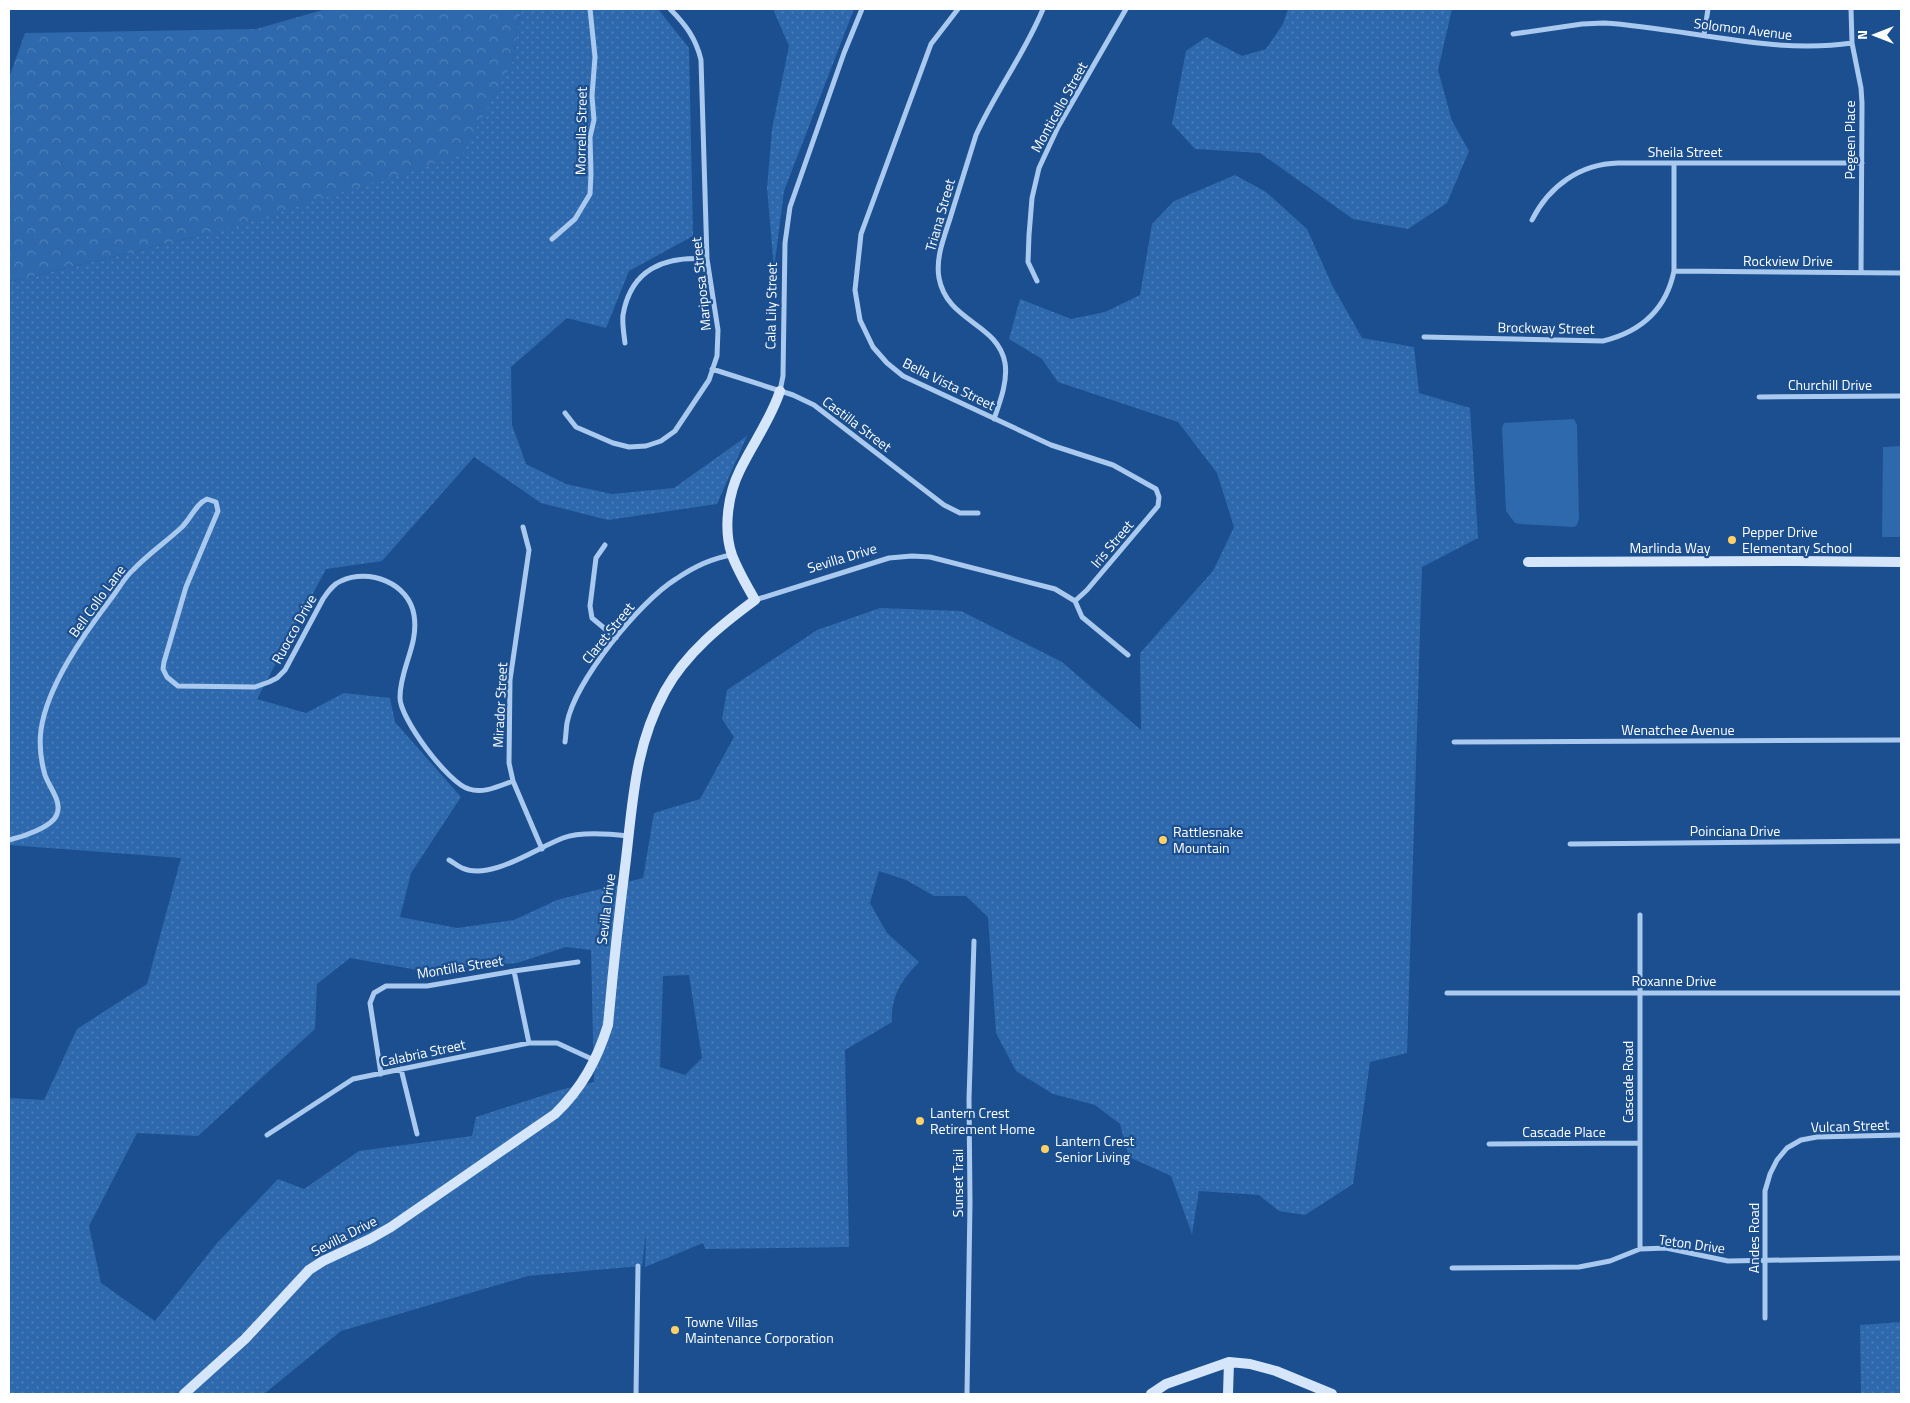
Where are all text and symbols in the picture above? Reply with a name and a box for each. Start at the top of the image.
north arrow [1850,10,1900,60]
street label: Solomon Avenue [1693,12,1794,45]
text: N [1851,30,1872,40]
street label: Monticello Street [1025,58,1092,156]
street label: Morrella Street [569,87,592,175]
street label: Pegeen Place [1839,101,1860,179]
street label: Sheila Street [1648,141,1722,162]
street label: Triana Street [919,176,960,254]
street label: Mariposa Street [685,236,716,332]
street label: Rockview Drive [1743,250,1833,271]
street label: Cala Lily Street [759,262,782,350]
street label: Brockway Street [1497,316,1595,339]
street label: Bella Vista Street [899,352,999,415]
street label: Churchill Drive [1788,374,1872,395]
street label: Castilla Street [818,391,896,457]
street label: Iris Street [1085,515,1138,572]
place label: Pepper Drive Elementary School [1742,521,1852,558]
marker: Pepper Drive Elementary School [1726,534,1738,546]
street label: Sevilla Drive [805,537,879,578]
street label: Marlinda Way [1630,537,1711,558]
street label: Bell Collo Lane [63,560,130,641]
street label: Ruocco Drive [266,590,321,667]
street label: Claret Street [576,597,639,668]
street label: Mirador Street [487,662,512,748]
street label: Wenatchee Avenue [1621,719,1735,740]
street label: Poinciana Drive [1690,820,1780,841]
place label: Rattlesnake Mountain [1173,821,1243,858]
marker: Rattlesnake Mountain [1157,834,1169,846]
street label: Sevilla Drive [591,872,620,946]
street label: Montilla Street [415,949,505,984]
street label: Roxanne Drive [1632,970,1716,991]
street label: Calabria Street [378,1033,467,1072]
street label: Cascade Road [1617,1041,1638,1123]
place label: Lantern Crest Retirement Home [930,1102,1035,1139]
street label: Vulcan Street [1810,1114,1890,1137]
marker: Lantern Crest Retirement Home [914,1115,926,1127]
street label: Cascade Place [1522,1121,1606,1142]
place label: Lantern Crest Senior Living [1055,1130,1134,1167]
marker: Lantern Crest Senior Living [1039,1143,1051,1155]
street label: Sunset Trail [947,1149,968,1217]
street label: Andes Road [1743,1203,1764,1273]
street label: Sevilla Drive [307,1210,380,1261]
street label: Teton Drive [1658,1228,1727,1259]
place label: Towne Villas Maintenance Corporation [685,1311,834,1348]
marker: Towne Villas Maintenance Corporation [669,1324,681,1336]

